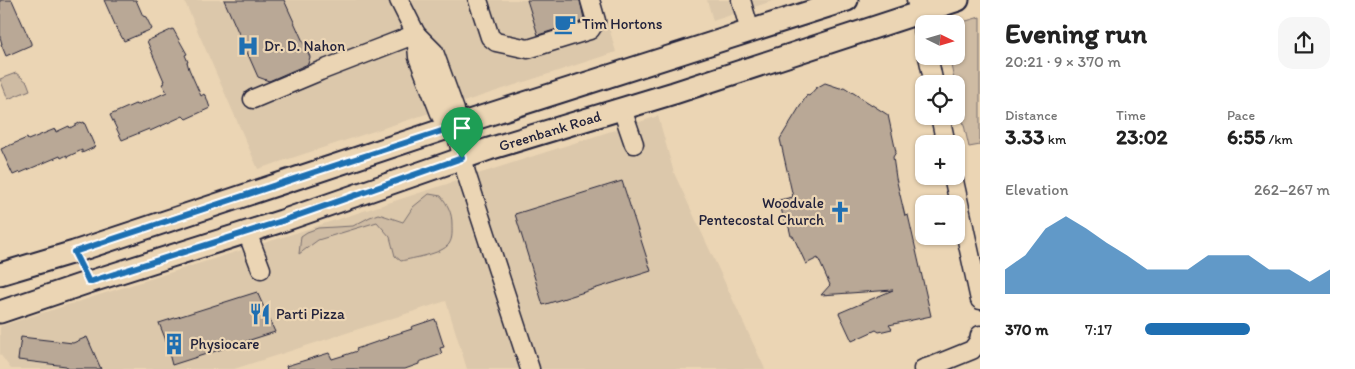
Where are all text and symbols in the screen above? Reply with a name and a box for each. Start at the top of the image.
cafe icon: Tim Hortons [552,11,578,37]
place label: Tim Hortons [582,15,663,33]
north arrow [915,15,965,65]
map controls [915,15,965,245]
text: Evening run [1005,16,1147,50]
button: share [1278,17,1330,69]
hospital icon: Dr. D. Nahon [235,33,261,59]
place label: Dr. D. Nahon [264,37,345,55]
text: 20:21 · 9 × 370 m [1005,52,1121,71]
button: locate [915,75,965,125]
pin [441,107,483,158]
street label: Greenbank Road [497,107,603,155]
text: Distance [1005,107,1057,124]
text: Time [1116,107,1146,124]
text: Pace [1227,107,1255,124]
icon: arrive [448,114,476,142]
text: 3.33 [1005,124,1045,149]
text: 23:02 [1116,124,1168,149]
text: 6:55 [1227,124,1265,149]
text: km [1045,131,1066,148]
text: /km [1265,131,1293,148]
button: + [915,135,965,185]
text: Elevation [1005,180,1069,199]
text: 262–267 m [1254,180,1330,199]
place label: Woodvale Pentecostal Church [698,194,824,229]
button: − [915,195,965,245]
church icon: Woodvale Pentecostal Church [827,199,853,225]
restaurant icon: Parti Pizza [247,301,273,327]
place label: Parti Pizza [276,305,345,323]
text: 370 m [1005,320,1049,339]
text: 7:17 [1085,320,1112,339]
building icon: Physiocare [161,331,187,357]
place label: Physiocare [190,335,260,353]

